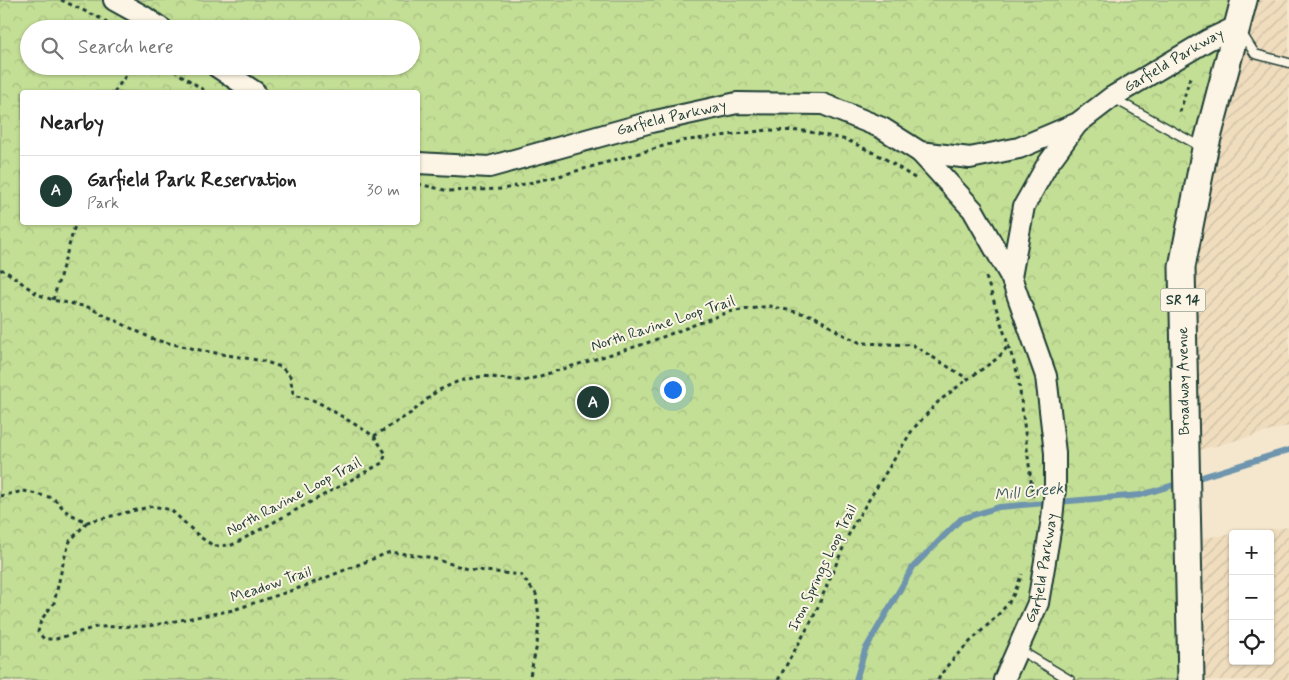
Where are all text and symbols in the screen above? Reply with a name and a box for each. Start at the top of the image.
search box [20,20,420,75]
street label: Garfield Parkway [1120,24,1227,98]
icon: search [38,34,66,62]
text: Search here [78,35,174,60]
street label: Garfield Parkway [614,96,728,141]
text: Nearby [40,109,104,137]
text: Garfield Park Reservation [87,168,297,193]
text: A [51,180,61,201]
text: 30 m [367,180,400,201]
text: Park [87,193,119,214]
road number: SR 14 [1160,288,1206,312]
street label: North Ravine Loop Trail [589,291,738,357]
street label: Broadway Avenue [1173,327,1195,435]
your location [660,377,686,403]
pin: A [577,383,609,421]
street label: North Ravine Loop Trail [223,453,365,541]
water label: Mill Creek [994,478,1065,506]
street label: Iron Springs Loop Trail [784,502,863,635]
street label: Garfield Parkway [1020,512,1063,626]
map controls [1229,530,1274,665]
button: + [1229,530,1274,575]
street label: Meadow Trail [228,562,314,608]
button: − [1229,575,1274,620]
button: locate [1229,620,1274,665]

